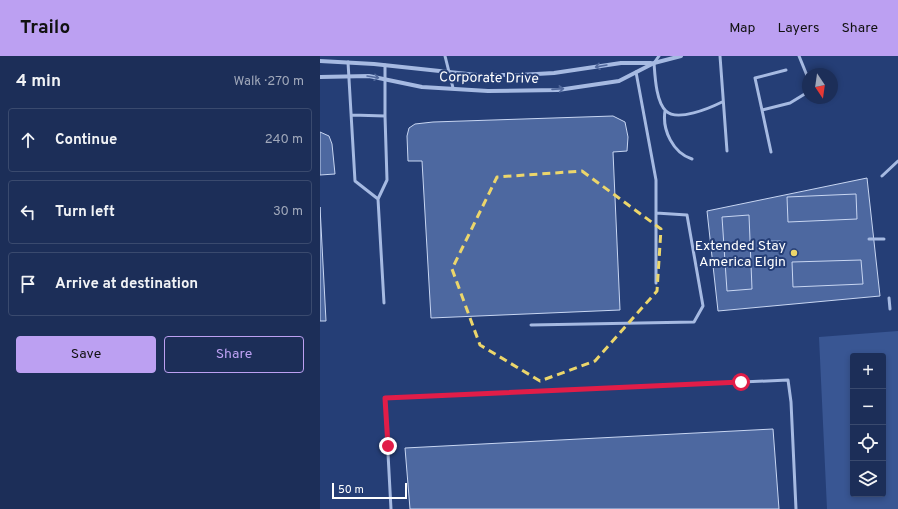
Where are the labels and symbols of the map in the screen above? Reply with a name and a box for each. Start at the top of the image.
one-way arrow [595,63,608,71]
north arrow [802,68,838,104]
street label: Corporate Drive [439,69,539,88]
one-way arrow [366,73,379,81]
one-way arrow [551,86,564,93]
place label: Extended Stay America Elgin [695,238,786,271]
marker: Extended Stay America Elgin [789,248,799,258]
route start [732,373,750,391]
route end [379,437,397,455]
scale bar [332,481,407,500]

